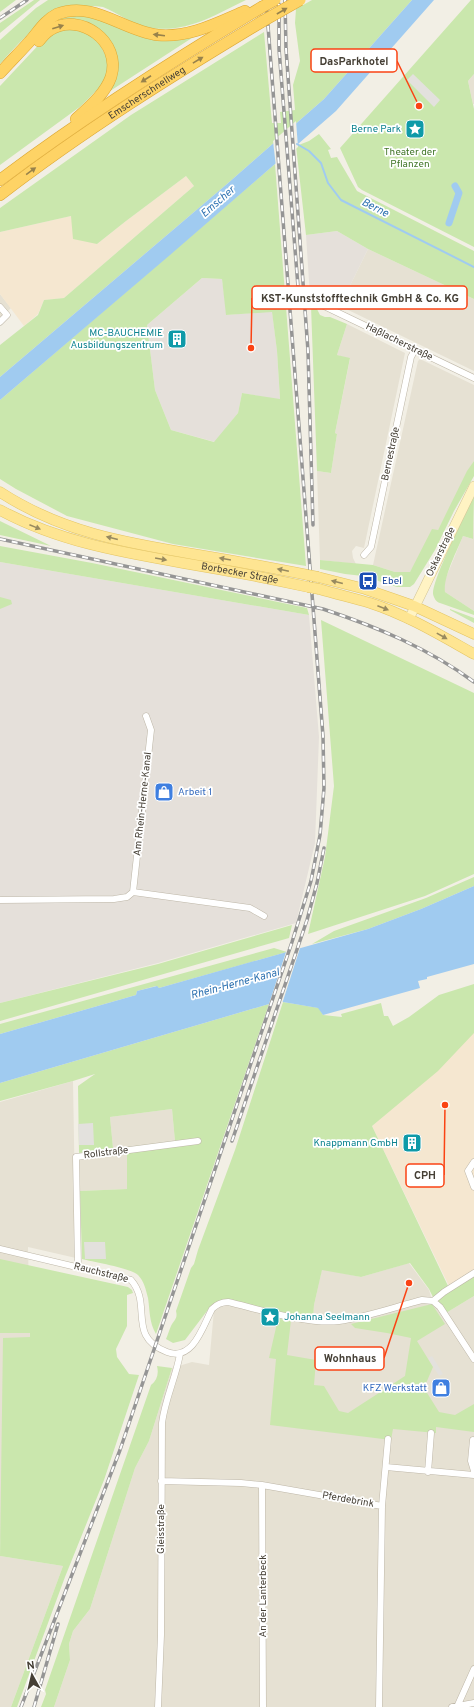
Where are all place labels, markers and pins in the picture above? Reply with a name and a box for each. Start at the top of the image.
callout: DasParkhotel [311,49,397,72]
place icon: Berne Park [404,118,426,140]
place label: Berne Park [351,123,401,136]
callout: KST-Kunststofftechnik GmbH & Co. KG [252,286,467,309]
place label: MC-BAUCHEMIE Ausbildungszentrum [71,327,163,352]
building icon: MC-BAUCHEMIE Ausbildungszentrum [166,328,188,350]
bus stop icon: Ebel [357,570,379,592]
place label: Ebel [382,575,402,588]
shop icon: Arbeit 1 [153,781,175,803]
place label: Arbeit 1 [178,786,212,799]
building icon: Knappmann GmbH [401,1132,423,1154]
place label: Knappmann GmbH [314,1137,398,1150]
callout: CPH [406,1164,444,1187]
place icon: Johanna Seelmann [259,1306,281,1328]
place label: Johanna Seelmann [284,1311,370,1324]
callout: Wohnhaus [315,1347,384,1370]
shop icon: KFZ Werkstatt [430,1377,452,1399]
place label: KFZ Werkstatt [363,1382,427,1395]

